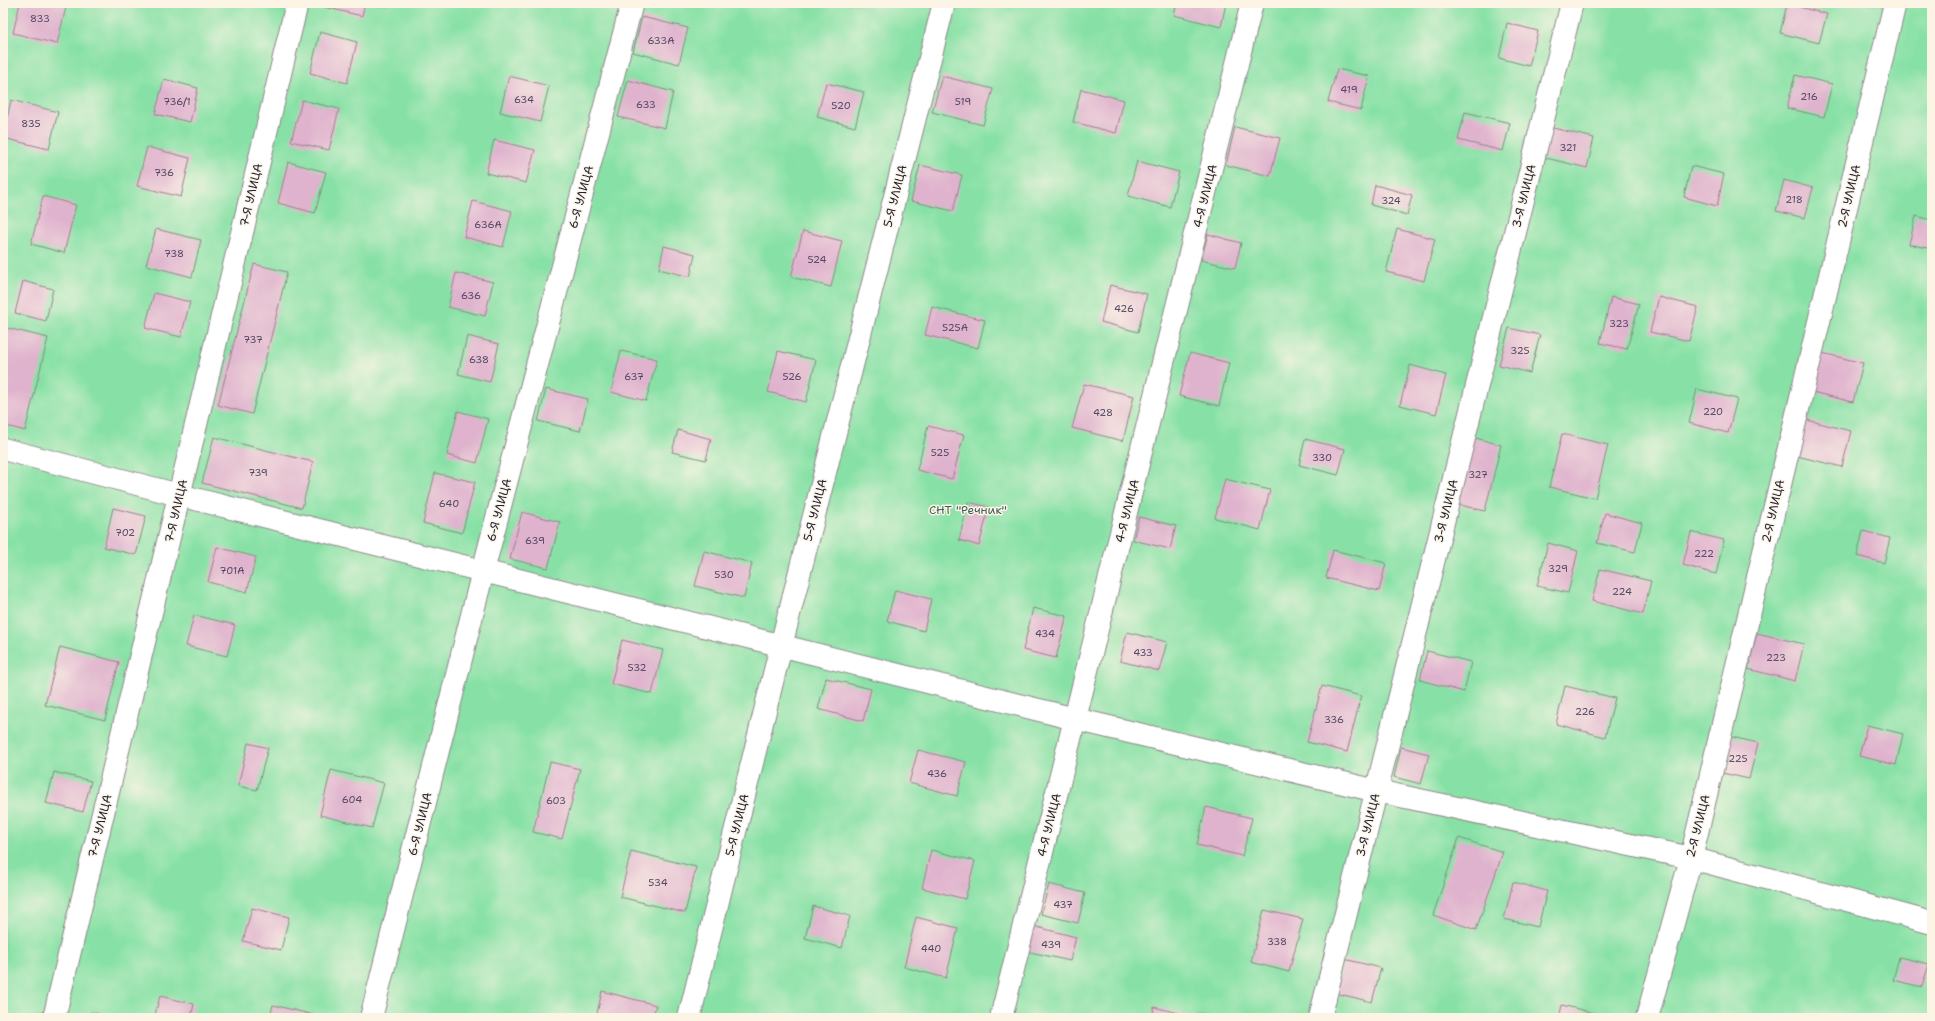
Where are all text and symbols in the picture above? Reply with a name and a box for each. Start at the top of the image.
house number: 833 [30,12,50,25]
house number: 633А [647,34,675,47]
house number: 419 [1340,83,1358,96]
house number: 216 [1800,90,1818,103]
house number: 634 [514,93,534,106]
house number: 736/1 [163,95,191,108]
house number: 519 [955,95,971,108]
house number: 633 [636,98,656,111]
house number: 520 [831,99,851,112]
house number: 835 [21,117,41,130]
house number: 321 [1559,141,1577,154]
street label: 7-Я УЛИЦА [236,161,266,228]
street label: 4-Я УЛИЦА [1189,162,1221,229]
street label: 3-Я УЛИЦА [1508,162,1540,229]
street label: 6-Я УЛИЦА [565,163,597,230]
street label: 5-Я УЛИЦА [880,163,911,229]
street label: 2-Я УЛИЦА [1834,163,1864,229]
house number: 736 [154,166,174,179]
house number: 218 [1785,193,1803,206]
house number: 324 [1381,194,1401,207]
house number: 636А [474,218,502,231]
house number: 738 [164,247,184,260]
house number: 524 [808,253,826,266]
house number: 636 [461,289,481,302]
house number: 426 [1114,302,1134,315]
house number: 323 [1609,317,1629,330]
house number: 525А [942,321,968,334]
house number: 737 [243,333,263,346]
house number: 325 [1510,344,1530,357]
house number: 638 [469,353,489,366]
house number: 637 [624,370,644,383]
house number: 526 [782,370,802,383]
house number: 220 [1703,405,1723,418]
house number: 428 [1093,406,1113,419]
house number: 525 [931,446,949,459]
house number: 330 [1312,451,1332,464]
house number: 739 [248,466,268,479]
house number: 327 [1468,468,1488,481]
street label: 6-Я УЛИЦА [483,476,515,543]
street label: 7-Я УЛИЦА [161,477,191,544]
street label: 5-Я УЛИЦА [800,477,831,543]
street label: 4-Я УЛИЦА [1111,477,1143,544]
street label: 3-Я УЛИЦА [1430,477,1462,544]
street label: 2-Я УЛИЦА [1758,478,1788,544]
house number: 640 [439,497,459,510]
park label: СНТ "Речник" [929,502,1007,518]
house number: 702 [115,526,135,539]
house number: 639 [525,534,545,547]
house number: 222 [1694,547,1714,560]
house number: 329 [1548,562,1568,575]
house number: 701А [220,564,244,577]
house number: 530 [714,568,734,581]
house number: 224 [1612,585,1632,598]
house number: 434 [1035,627,1055,640]
house number: 433 [1133,646,1153,659]
house number: 223 [1766,651,1786,664]
house number: 532 [628,661,647,674]
house number: 226 [1575,705,1595,718]
house number: 336 [1324,713,1344,726]
house number: 225 [1728,752,1748,765]
house number: 436 [927,767,947,780]
street label: 6-Я УЛИЦА [404,790,436,857]
street label: 4-Я УЛИЦА [1033,791,1065,858]
street label: 3-Я УЛИЦА [1352,791,1384,858]
street label: 7-Я УЛИЦА [84,792,116,859]
street label: 5-Я УЛИЦА [722,792,753,858]
house number: 604 [342,793,362,806]
street label: 2-Я УЛИЦА [1682,793,1714,859]
house number: 603 [546,794,566,807]
house number: 534 [648,876,668,889]
house number: 437 [1053,898,1073,911]
house number: 338 [1267,935,1287,948]
house number: 439 [1041,938,1061,951]
house number: 440 [921,942,941,955]

